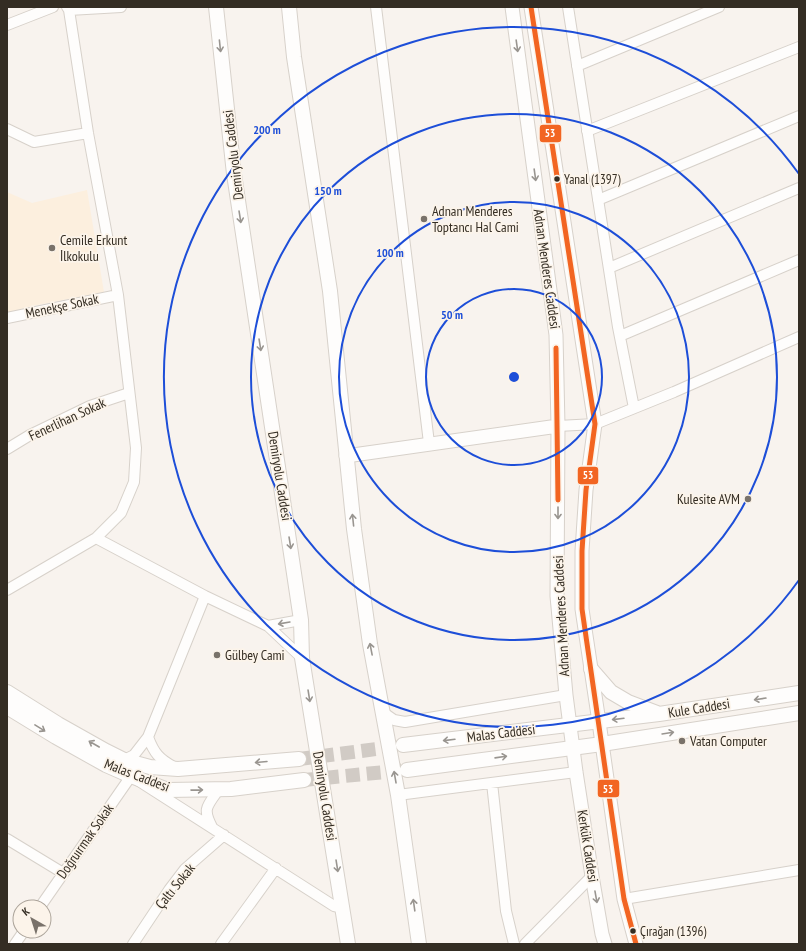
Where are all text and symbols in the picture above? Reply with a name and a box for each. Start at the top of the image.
one-way arrow [216,39,224,52]
one-way arrow [513,39,521,52]
street label: Demiryolu Caddesi [219,109,247,201]
text: 200 m [253,122,281,137]
line badge: 53 [539,124,562,143]
text: 53 [545,126,555,140]
one-way arrow [531,168,538,181]
place label: Yanal (1397) [564,171,621,188]
marker: Yanal (1397) [552,174,562,184]
text: 150 m [314,183,342,198]
place label: Adnan Menderes Toptancı Hal Cami [432,202,519,236]
street label: Adnan Menderes Caddesi [530,208,564,330]
one-way arrow [237,210,245,223]
marker: Adnan Menderes Toptancı Hal Cami [419,214,429,224]
place label: Cemile Erkunt İlkokulu [60,231,127,265]
marker: Cemile Erkunt İlkokulu [47,243,57,253]
text: 100 m [376,245,404,260]
street label: Menekşe Sokak [24,289,101,323]
text: 50 m [441,307,463,322]
one-way arrow [256,338,264,351]
centre of rings [507,370,521,384]
street label: Fenerlihan Sokak [26,393,109,445]
street label: Demiryolu Caddesi [264,430,296,522]
line badge: 53 [577,466,599,485]
text: 53 [583,468,593,482]
place label: Kulesite AVM [677,490,740,508]
marker: Kulesite AVM [743,494,753,504]
one-way arrow [554,506,562,519]
one-way arrow [349,514,357,527]
one-way arrow [286,536,294,549]
street label: Adnan Menderes Caddesi [549,555,573,677]
one-way arrow [278,619,291,627]
one-way arrow [367,643,375,656]
place label: Gülbey Cami [225,646,285,664]
marker: Gülbey Cami [212,650,222,660]
one-way arrow [305,690,313,703]
street label: Kule Caddesi [667,694,731,722]
one-way arrow [754,695,767,703]
one-way arrow [612,716,625,723]
street label: Malas Caddesi [466,720,536,746]
one-way arrow [34,724,46,732]
one-way arrow [661,729,674,737]
place label: Vatan Computer [689,732,767,750]
one-way arrow [443,736,456,744]
marker: Vatan Computer [677,736,687,746]
one-way arrow [88,740,100,748]
street label: Demiryolu Caddesi [309,750,341,842]
one-way arrow [494,753,507,761]
street label: Malas Caddesi [102,754,172,796]
one-way arrow [255,759,268,766]
one-way arrow [391,771,399,784]
line badge: 53 [597,779,620,798]
text: 53 [603,782,613,796]
one-way arrow [190,786,203,793]
street label: Doğruırmak Sokak [53,800,118,882]
street label: Kerkük Caddesi [573,809,603,883]
street label: Çaltı Sokak [151,859,199,912]
one-way arrow [333,859,341,872]
one-way arrow [592,890,600,903]
north arrow [12,899,52,939]
one-way arrow [410,899,418,912]
text: K [19,904,33,918]
place label: Çırağan (1396) [640,923,706,940]
marker: Çırağan (1396) [628,926,638,936]

